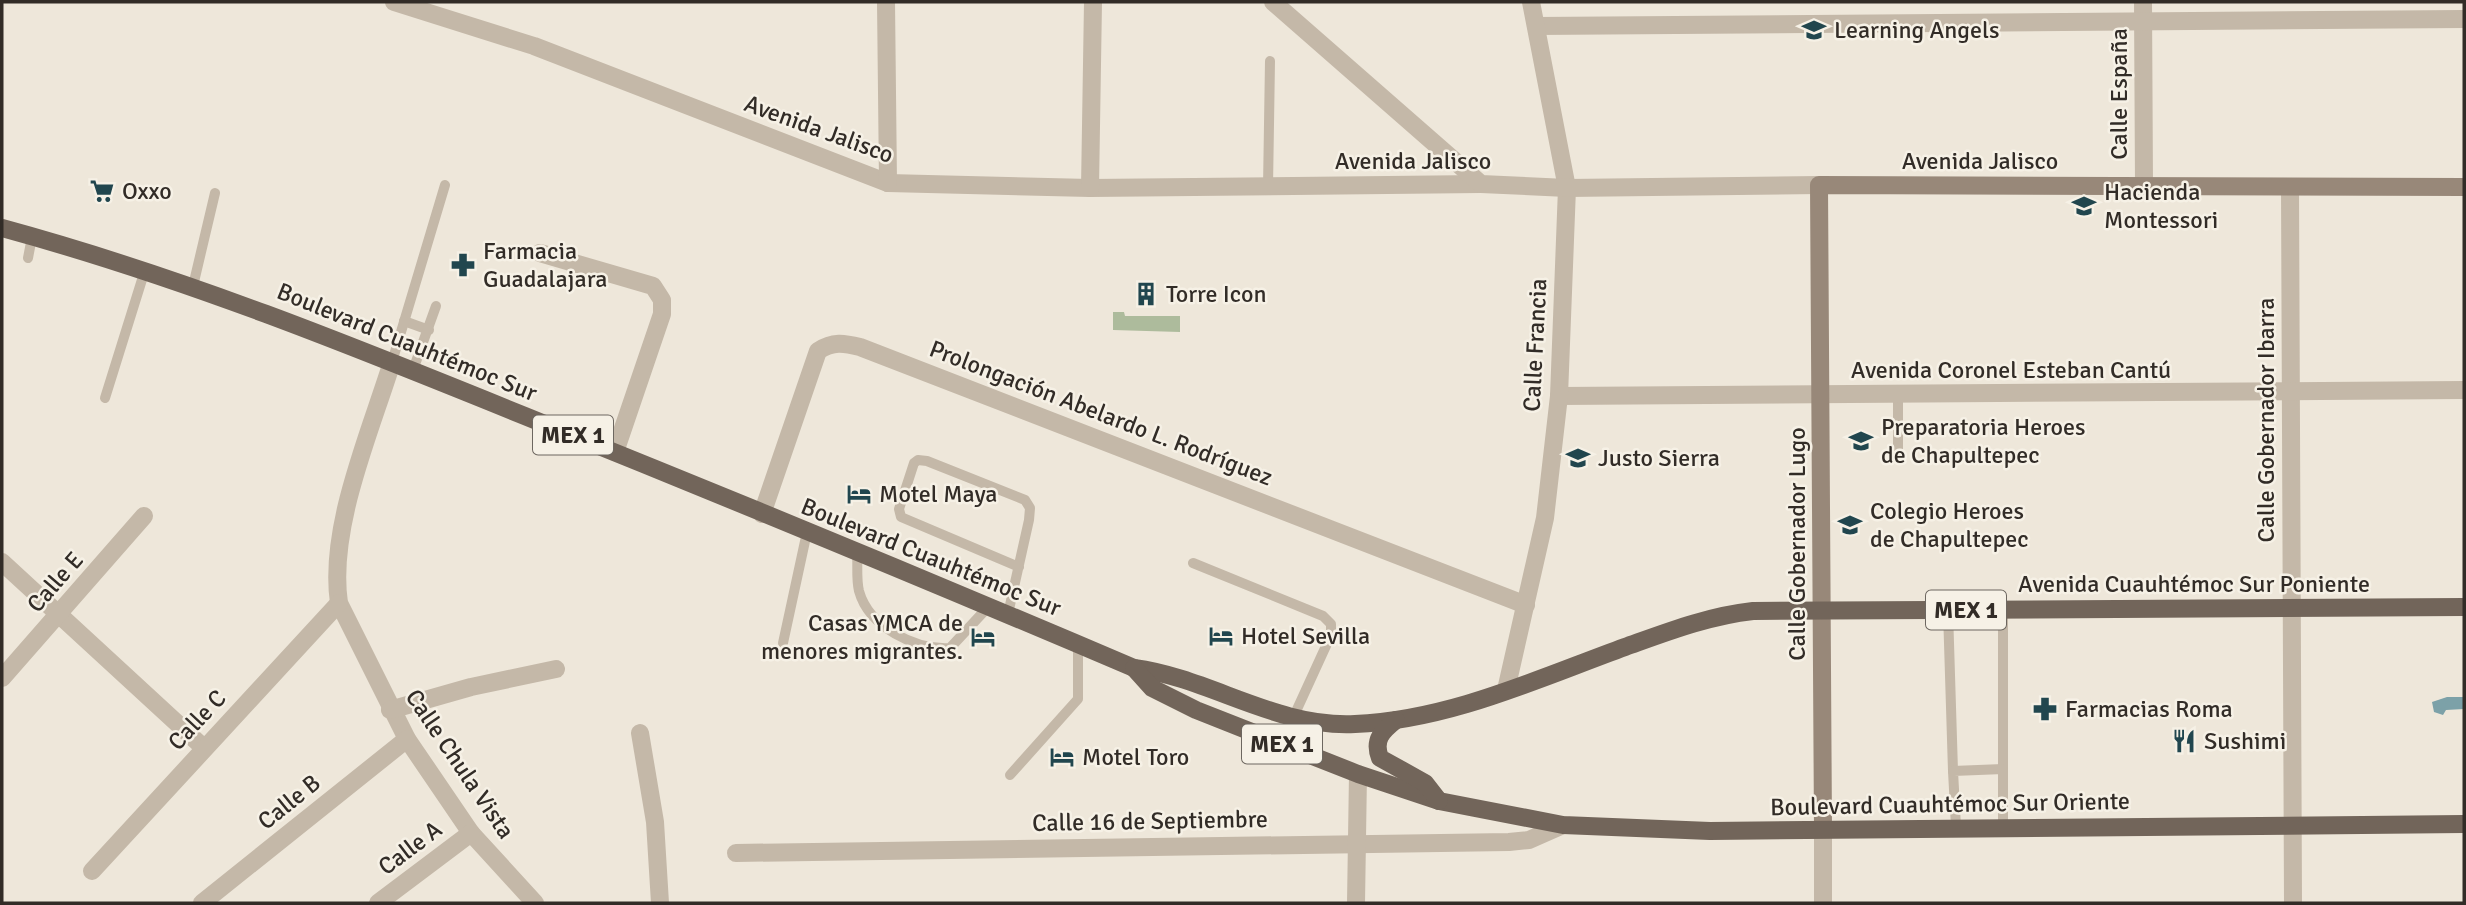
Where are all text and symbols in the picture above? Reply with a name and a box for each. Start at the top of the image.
place label: Learning Angels [1834,15,2000,45]
school or university icon: Learning Angels [1800,16,1828,44]
street label: Calle España [2104,28,2134,160]
street label: Avenida Jalisco [740,88,898,170]
street label: Avenida Jalisco [1335,146,1491,176]
street label: Avenida Jalisco [1902,146,2058,176]
place label: Oxxo [122,176,172,206]
supermarket icon: Oxxo [88,177,116,205]
place label: Hacienda Montessori [2104,177,2218,235]
school or university icon: Hacienda Montessori [2070,192,2098,220]
place label: Farmacia Guadalajara [483,236,608,294]
pharmacy icon: Farmacia Guadalajara [449,251,477,279]
street label: Boulevard Cuauhtémoc Sur [273,276,542,408]
street label: Calle Francia [1517,278,1553,412]
place label: Torre Icon [1166,279,1267,309]
building icon: Torre Icon [1132,280,1160,308]
street label: Calle Gobernador Ibarra [2251,298,2281,542]
street label: Prolongación Abelardo L. Rodríguez [925,334,1277,492]
street label: Avenida Coronel Esteban Cantú [1851,355,2171,385]
place label: Preparatoria Heroes de Chapultepec [1881,412,2086,470]
road number: MEX 1 [533,416,613,454]
street label: Calle Gobernador Lugo [1782,427,1812,661]
school or university icon: Preparatoria Heroes de Chapultepec [1847,427,1875,455]
place label: Justo Sierra [1598,443,1720,473]
school or university icon: Justo Sierra [1564,444,1592,472]
place label: Motel Maya [879,479,998,509]
hotel icon: Motel Maya [845,480,873,508]
street label: Boulevard Cuauhtémoc Sur [797,491,1066,623]
place label: Colegio Heroes de Chapultepec [1870,496,2028,554]
school or university icon: Colegio Heroes de Chapultepec [1836,511,1864,539]
street label: Calle E [20,545,90,619]
street label: Avenida Cuauhtémoc Sur Poniente [2018,569,2370,599]
road number: MEX 1 [1926,590,2006,630]
place label: Casas YMCA de menores migrantes. [761,608,963,666]
place label: Hotel Sevilla [1241,621,1370,651]
hotel icon: Hotel Sevilla [1207,622,1235,650]
hotel icon: Casas YMCA de menores migrantes. [969,623,997,651]
street label: Calle C [162,683,232,757]
street label: Calle Chula Vista [399,683,521,845]
place label: Farmacias Roma [2065,694,2233,724]
pharmacy icon: Farmacias Roma [2031,695,2059,723]
road number: MEX 1 [1242,724,1322,764]
place label: Sushimi [2204,726,2286,756]
restaurant icon: Sushimi [2170,727,2198,755]
place label: Motel Toro [1082,742,1189,772]
hotel icon: Motel Toro [1048,743,1076,771]
street label: Calle B [252,768,326,836]
street label: Boulevard Cuauhtémoc Sur Oriente [1770,786,2130,822]
street label: Calle 16 de Septiembre [1032,804,1268,838]
street label: Calle A [372,814,448,882]

